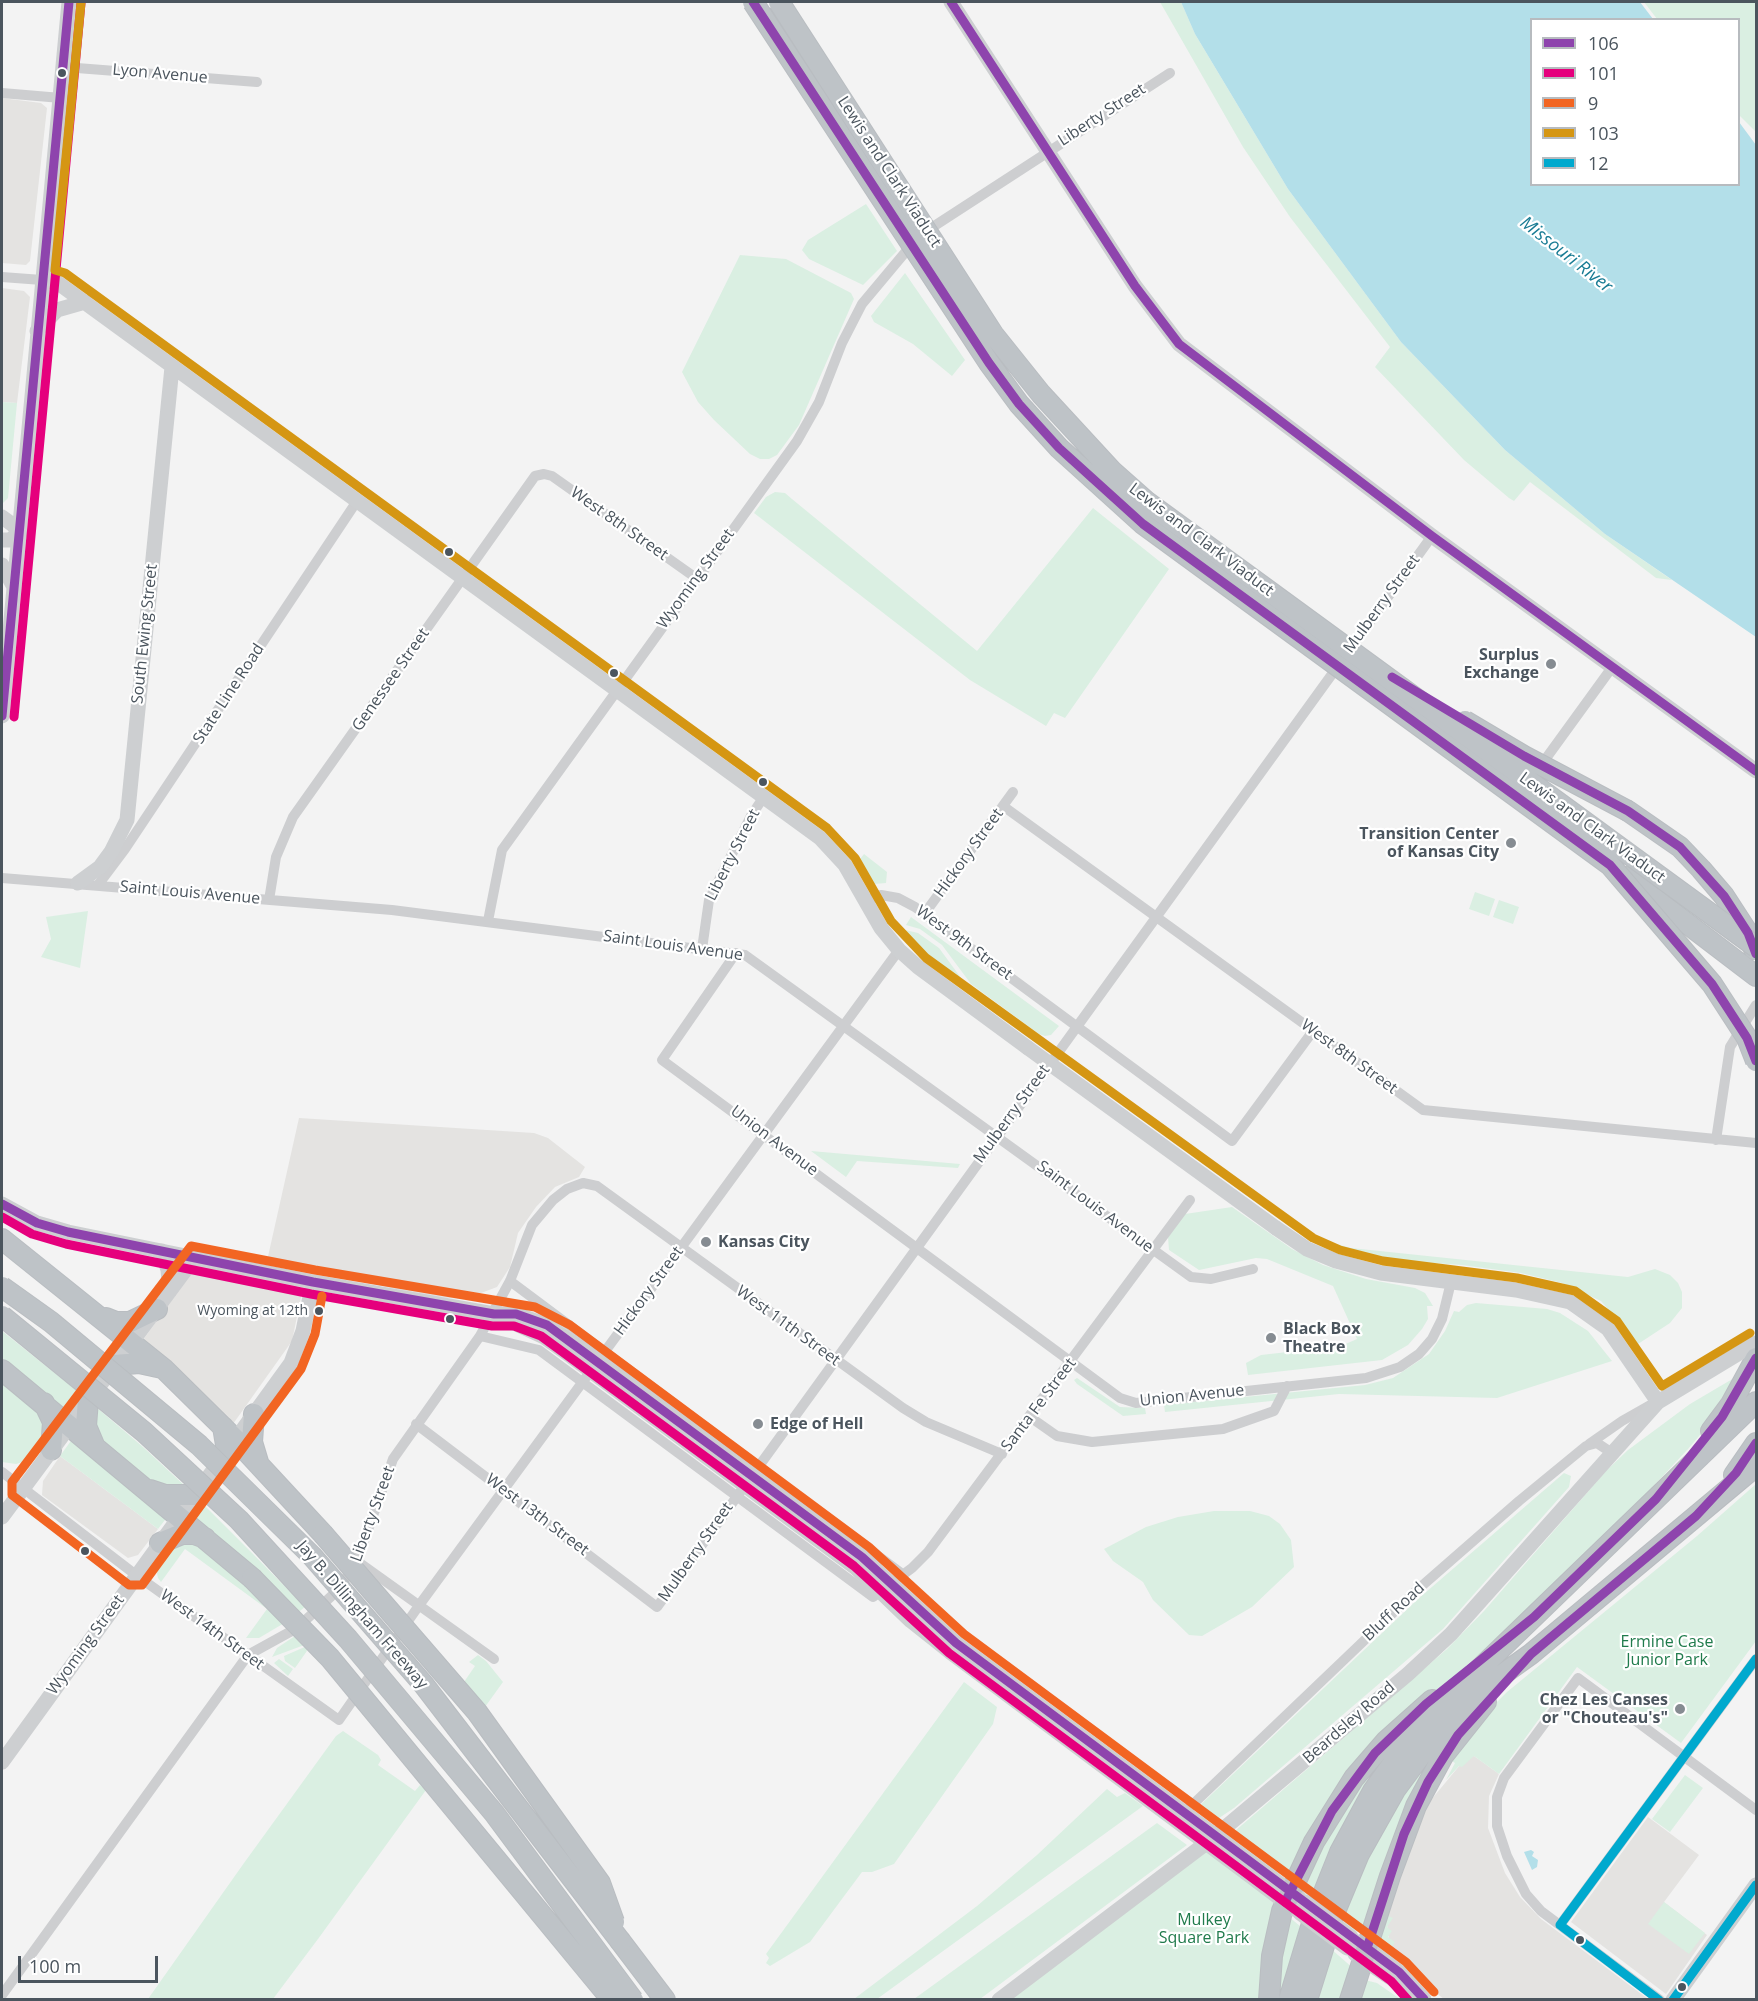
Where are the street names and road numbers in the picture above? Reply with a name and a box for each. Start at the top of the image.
street label: Lyon Avenue [112,60,208,88]
street label: Liberty Street [1055,80,1149,150]
street label: Lewis and Clark Viaduct [833,93,945,251]
street label: Lewis and Clark Viaduct [1125,479,1277,601]
street label: West 8th Street [566,483,672,565]
street label: Wyoming Street [653,525,739,633]
street label: Mulberry Street [1340,551,1424,657]
street label: South Ewing Street [128,563,162,705]
street label: Genessee Street [348,625,434,735]
street label: State Line Road [189,640,269,748]
street label: Lewis and Clark Viaduct [1515,769,1669,887]
street label: Hickory Street [930,805,1008,901]
street label: Liberty Street [702,806,764,904]
street label: Saint Louis Avenue [119,877,261,909]
street label: West 9th Street [912,902,1016,984]
street label: Saint Louis Avenue [602,927,744,965]
street label: West 8th Street [1297,1016,1401,1098]
street label: Mulberry Street [970,1061,1054,1167]
street label: Union Avenue [726,1102,822,1180]
street label: Saint Louis Avenue [1033,1157,1157,1257]
street label: Hickory Street [610,1243,688,1339]
street label: West 11th Street [732,1282,844,1370]
street label: Santa Fe Street [998,1354,1080,1456]
street label: Union Avenue [1139,1381,1245,1411]
street label: Liberty Street [347,1464,399,1564]
street label: West 13th Street [482,1470,592,1560]
street label: Mulberry Street [655,1499,737,1605]
street label: Jay B. Dillingham Freeway [292,1537,432,1693]
street label: Bluff Road [1359,1579,1429,1645]
street label: West 14th Street [156,1586,268,1674]
street label: Wyoming Street [43,1591,129,1699]
street label: Beardsley Road [1299,1678,1399,1768]

